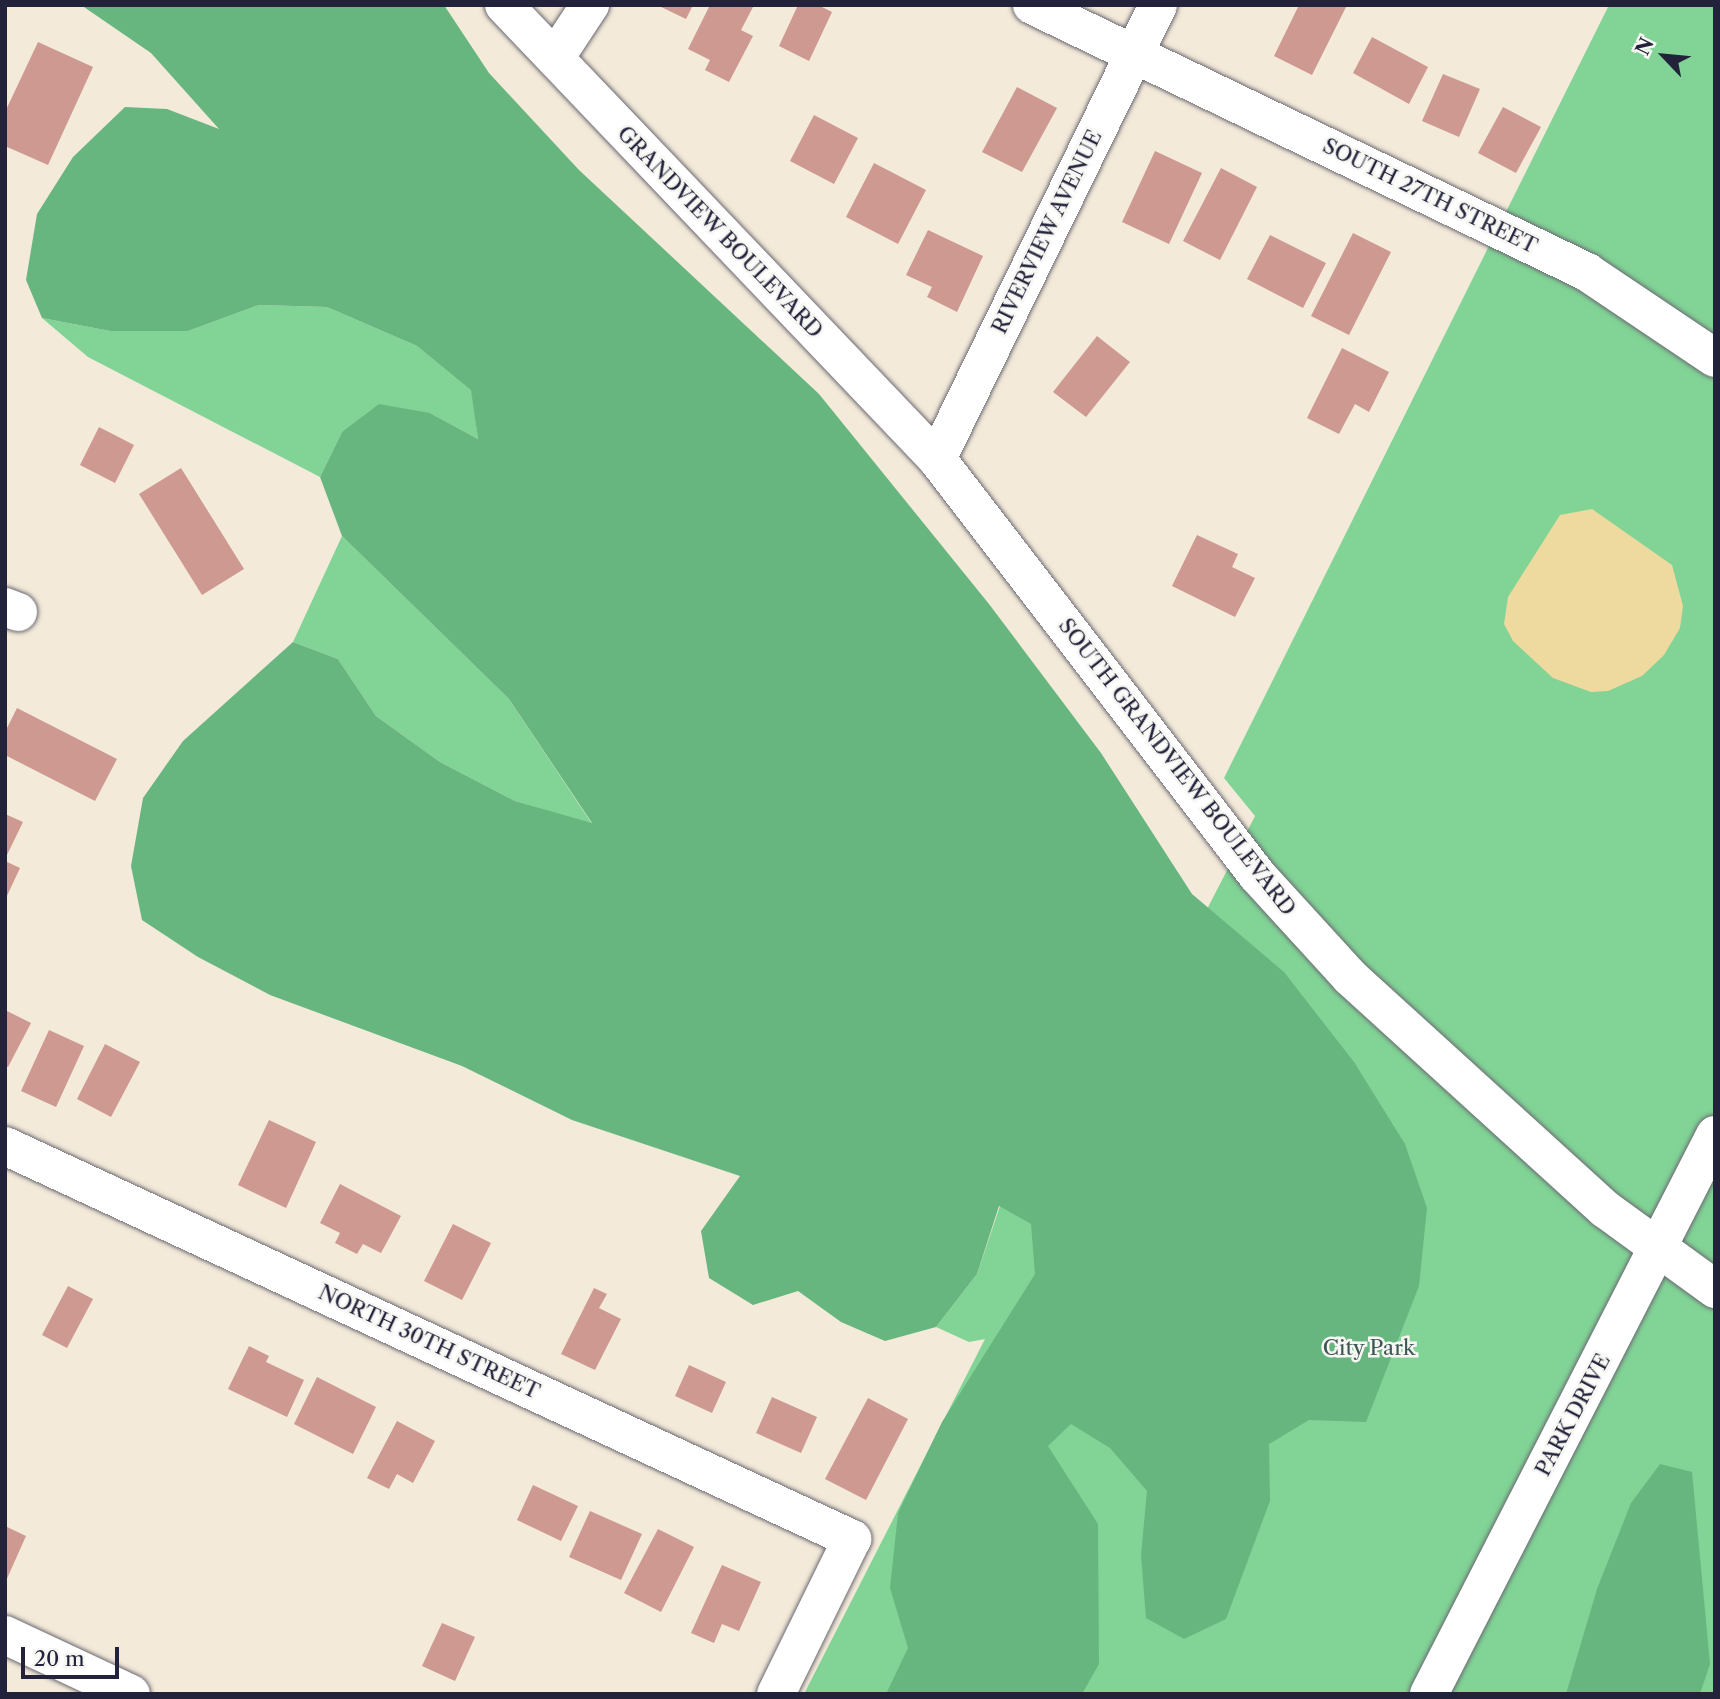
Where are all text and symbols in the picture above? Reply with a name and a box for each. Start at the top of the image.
north arrow [1629,21,1699,91]
text: N [1631,34,1659,59]
street label: GRANDVIEW BOULEVARD [612,121,828,343]
street label: RIVERVIEW AVENUE [986,125,1108,339]
street label: SOUTH 27TH STREET [1319,133,1541,259]
street label: SOUTH GRANDVIEW BOULEVARD [1053,613,1301,921]
street label: NORTH 30TH STREET [314,1280,544,1404]
park label: City Park [1323,1335,1415,1361]
street label: PARK DRIVE [1530,1349,1616,1481]
scale bar [24,1632,122,1676]
text: 20 m [34,1646,85,1671]

